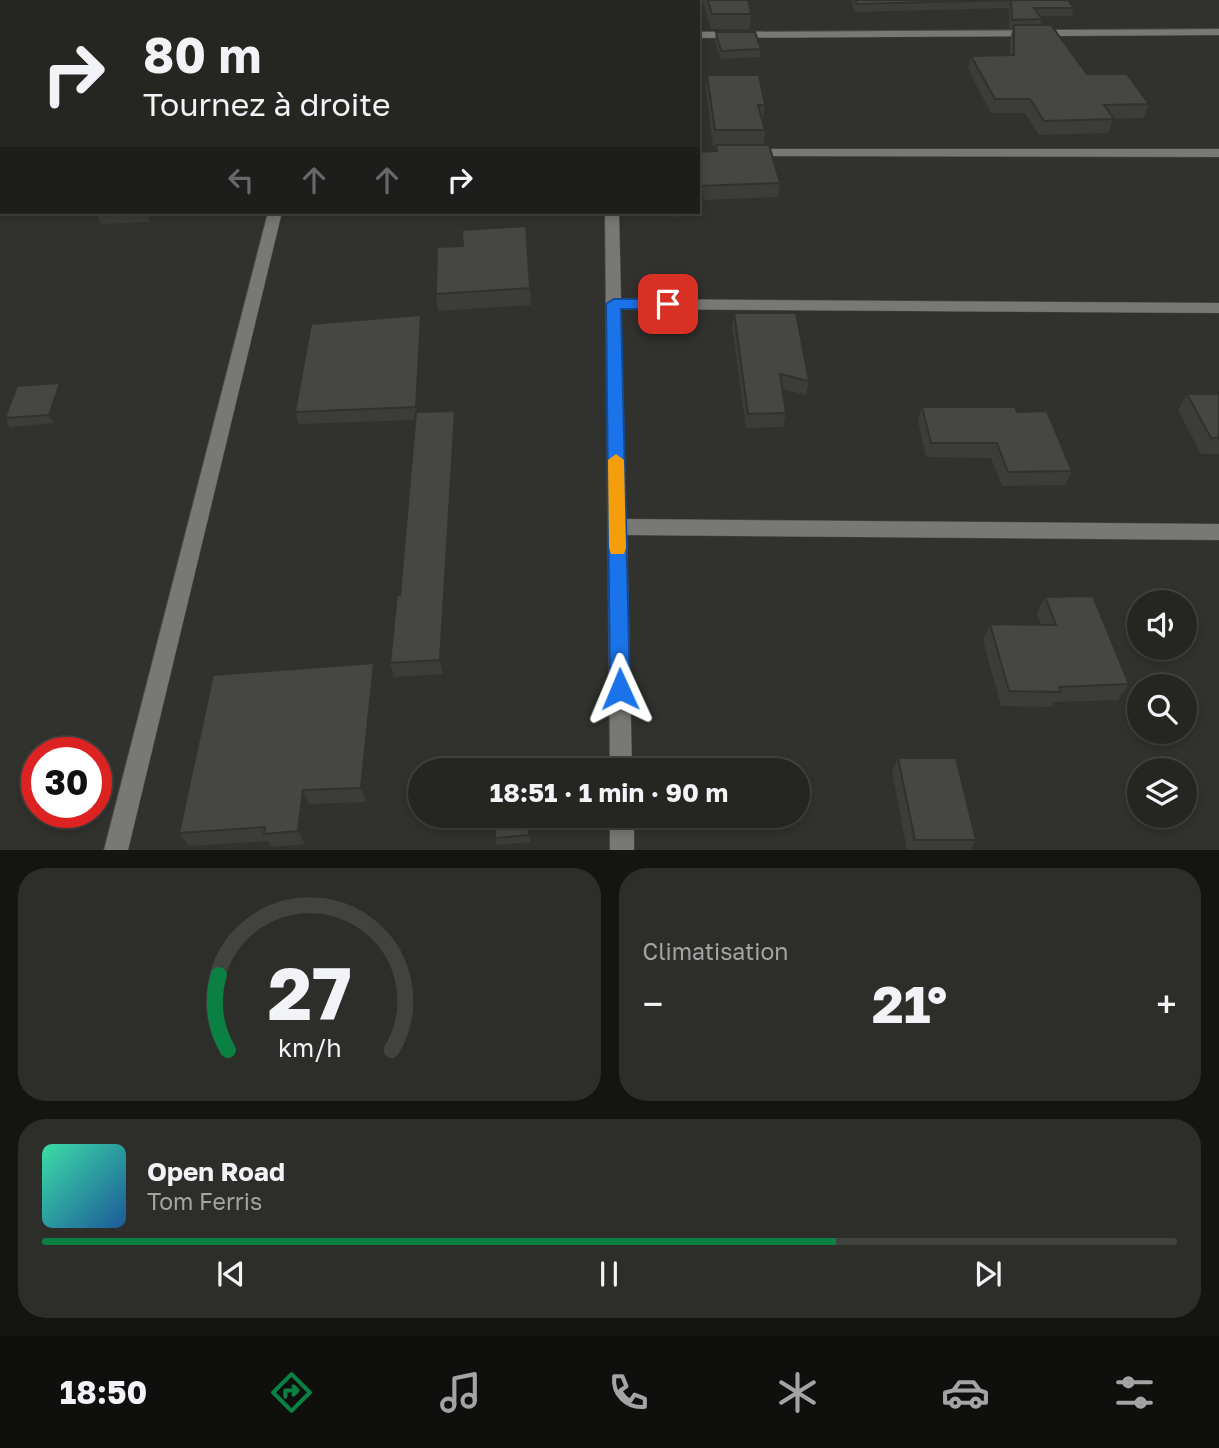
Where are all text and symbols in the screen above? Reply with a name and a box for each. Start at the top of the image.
text: 80 m [143,25,261,84]
icon: right [28,28,119,119]
text: Tournez à droite [143,85,391,123]
icon: left [222,161,260,199]
icon: ahead [295,161,333,199]
icon: ahead [368,161,406,199]
icon: right [441,161,479,199]
pin [638,274,698,334]
icon: arrive [649,285,687,323]
map controls [1127,590,1197,828]
button: sound [1127,590,1197,660]
position arrow [583,652,657,726]
button: search [1127,674,1197,744]
speed limit sign: 30 [21,737,112,828]
button: layers [1127,758,1197,828]
text: 18:51 · 1 min · 90 m [490,777,728,808]
text: Climatisation [643,937,788,965]
text: 27 [267,950,351,1037]
text: 21° [872,972,947,1034]
text: − [643,981,663,1026]
text: + [1156,981,1177,1026]
text: km/h [277,1032,341,1063]
text: Open Road [147,1156,285,1187]
text: Tom Ferris [147,1187,262,1215]
icon: previous [212,1255,250,1293]
icon: pause [590,1255,628,1293]
icon: next [969,1255,1007,1293]
icon: directions [267,1368,316,1417]
icon: music [436,1368,485,1417]
icon: phone [604,1368,653,1417]
icon: climate [773,1368,822,1417]
icon: car [941,1368,990,1417]
icon: filters [1110,1368,1159,1417]
text: 18:50 [60,1373,147,1411]

